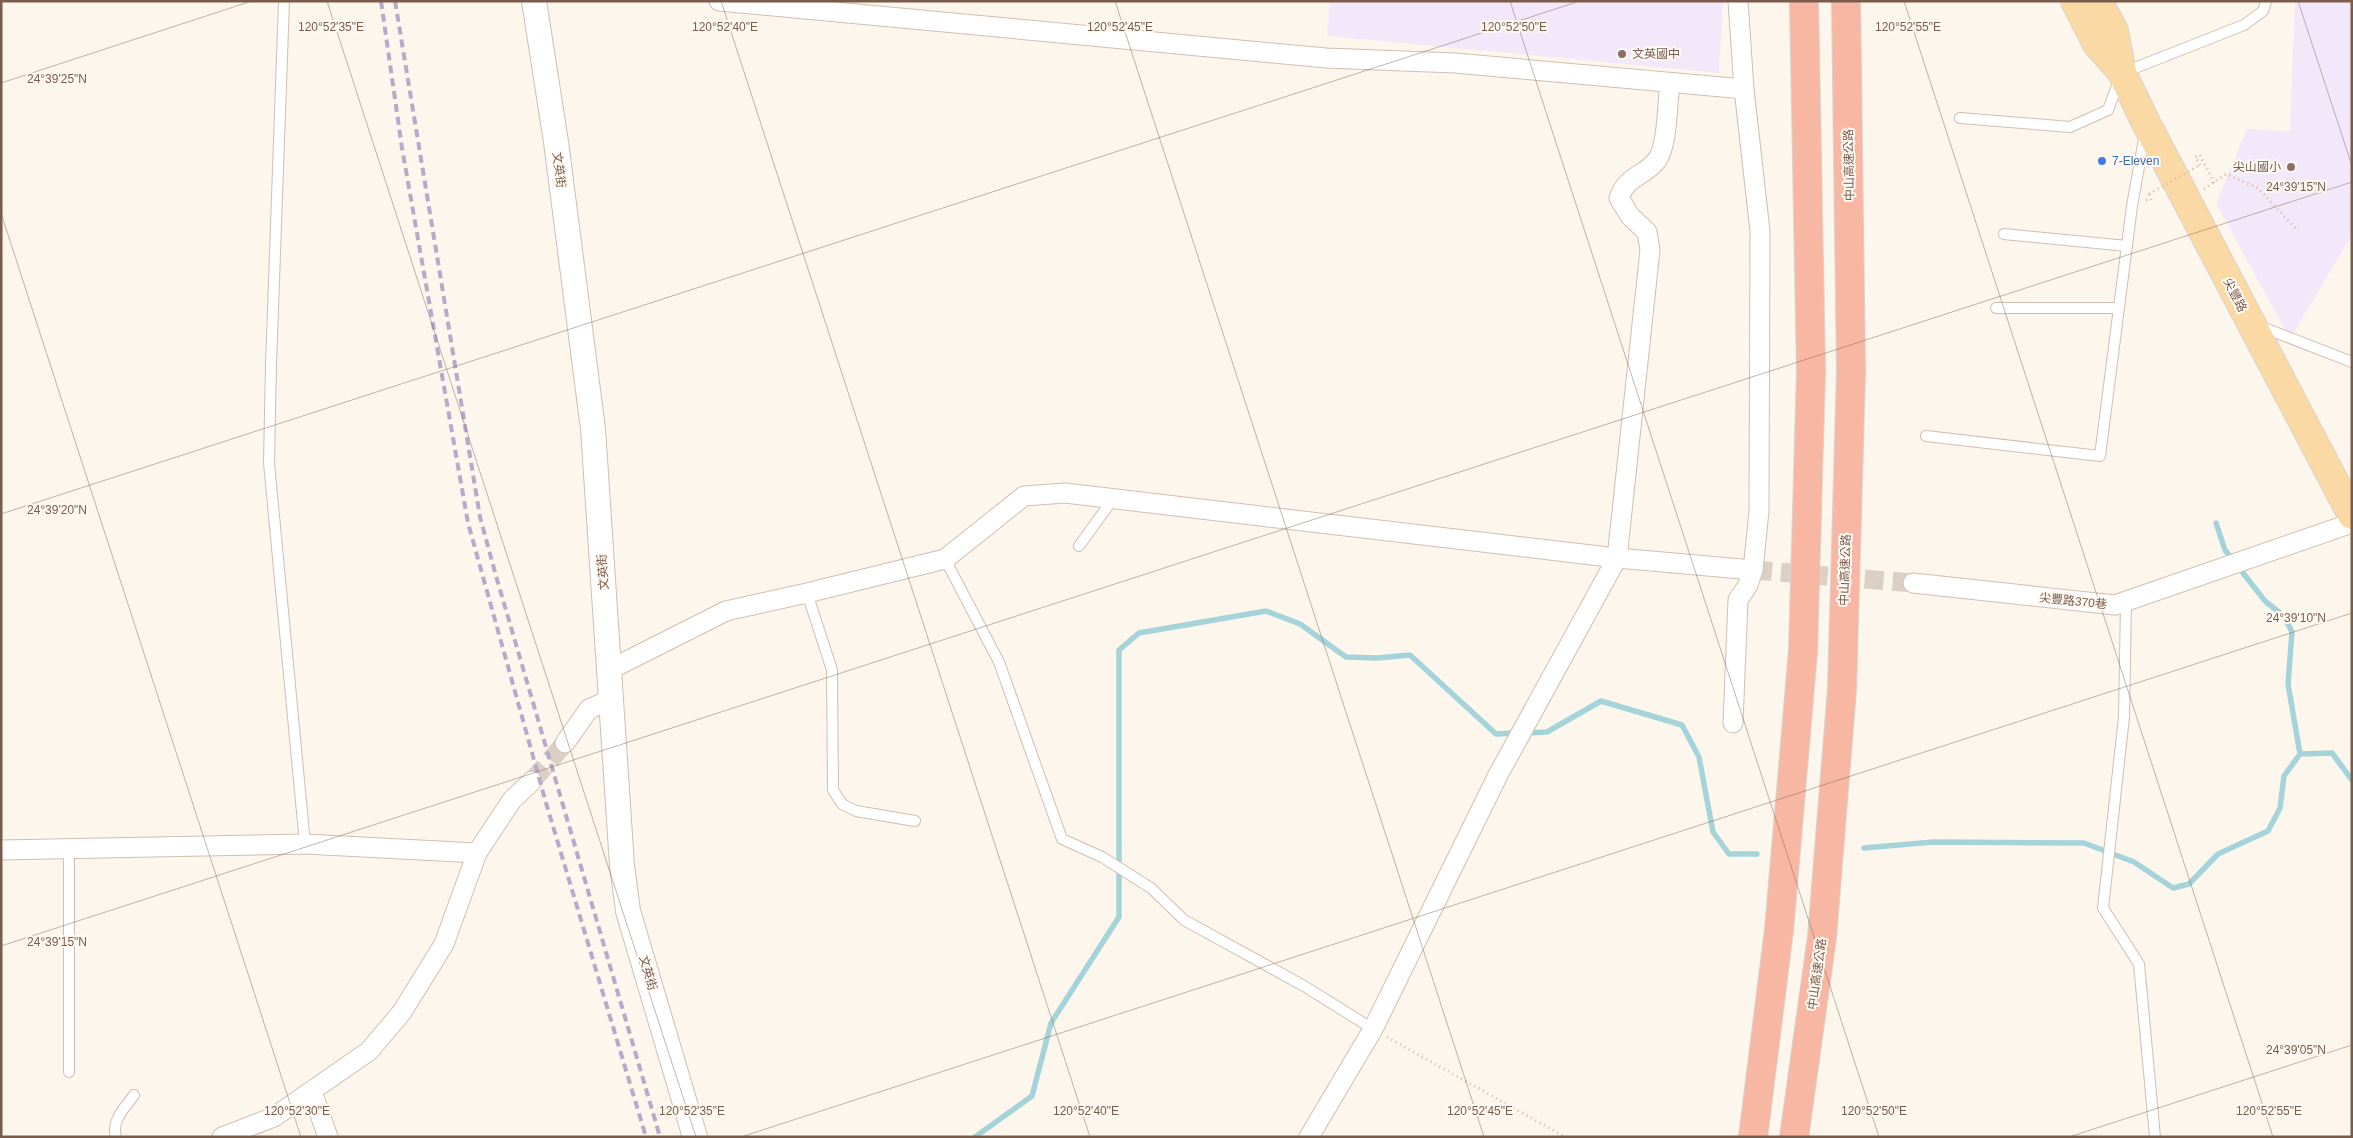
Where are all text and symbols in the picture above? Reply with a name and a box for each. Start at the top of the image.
text: 120°52'35"E [298,20,364,34]
text: 120°52'40"E [692,20,758,34]
text: 120°52'45"E [1087,20,1153,34]
text: 120°52'50"E [1481,20,1547,34]
text: 120°52'55"E [1875,20,1941,34]
place label: 文英國中 [1632,47,1680,61]
marker: 文英國中 [1616,48,1628,60]
text: 24°39'25"N [27,72,87,86]
street label: 中山高速公路 [1841,129,1857,201]
street label: 文英街 [550,151,568,189]
place label: 7-Eleven [2112,154,2159,168]
marker: 7-Eleven [2096,155,2108,167]
place label: 尖山國小 [2233,160,2281,174]
marker: 尖山國小 [2285,161,2297,173]
text: 24°39'15"N [2266,180,2326,194]
street label: 尖豐路 [2221,276,2249,314]
text: 24°39'20"N [27,503,87,517]
street label: 中山高速公路 [1837,534,1853,606]
street label: 文英街 [595,554,611,590]
street label: 尖豐路370巷 [2038,590,2108,612]
text: 24°39'10"N [2266,611,2326,625]
text: 24°39'15"N [27,935,87,949]
street label: 中山高速公路 [1805,937,1829,1011]
street label: 文英街 [636,954,660,992]
text: 24°39'05"N [2266,1043,2326,1057]
text: 120°52'30"E [264,1104,330,1118]
text: 120°52'35"E [659,1104,725,1118]
text: 120°52'40"E [1053,1104,1119,1118]
text: 120°52'45"E [1447,1104,1513,1118]
text: 120°52'50"E [1841,1104,1907,1118]
text: 120°52'55"E [2236,1104,2302,1118]

